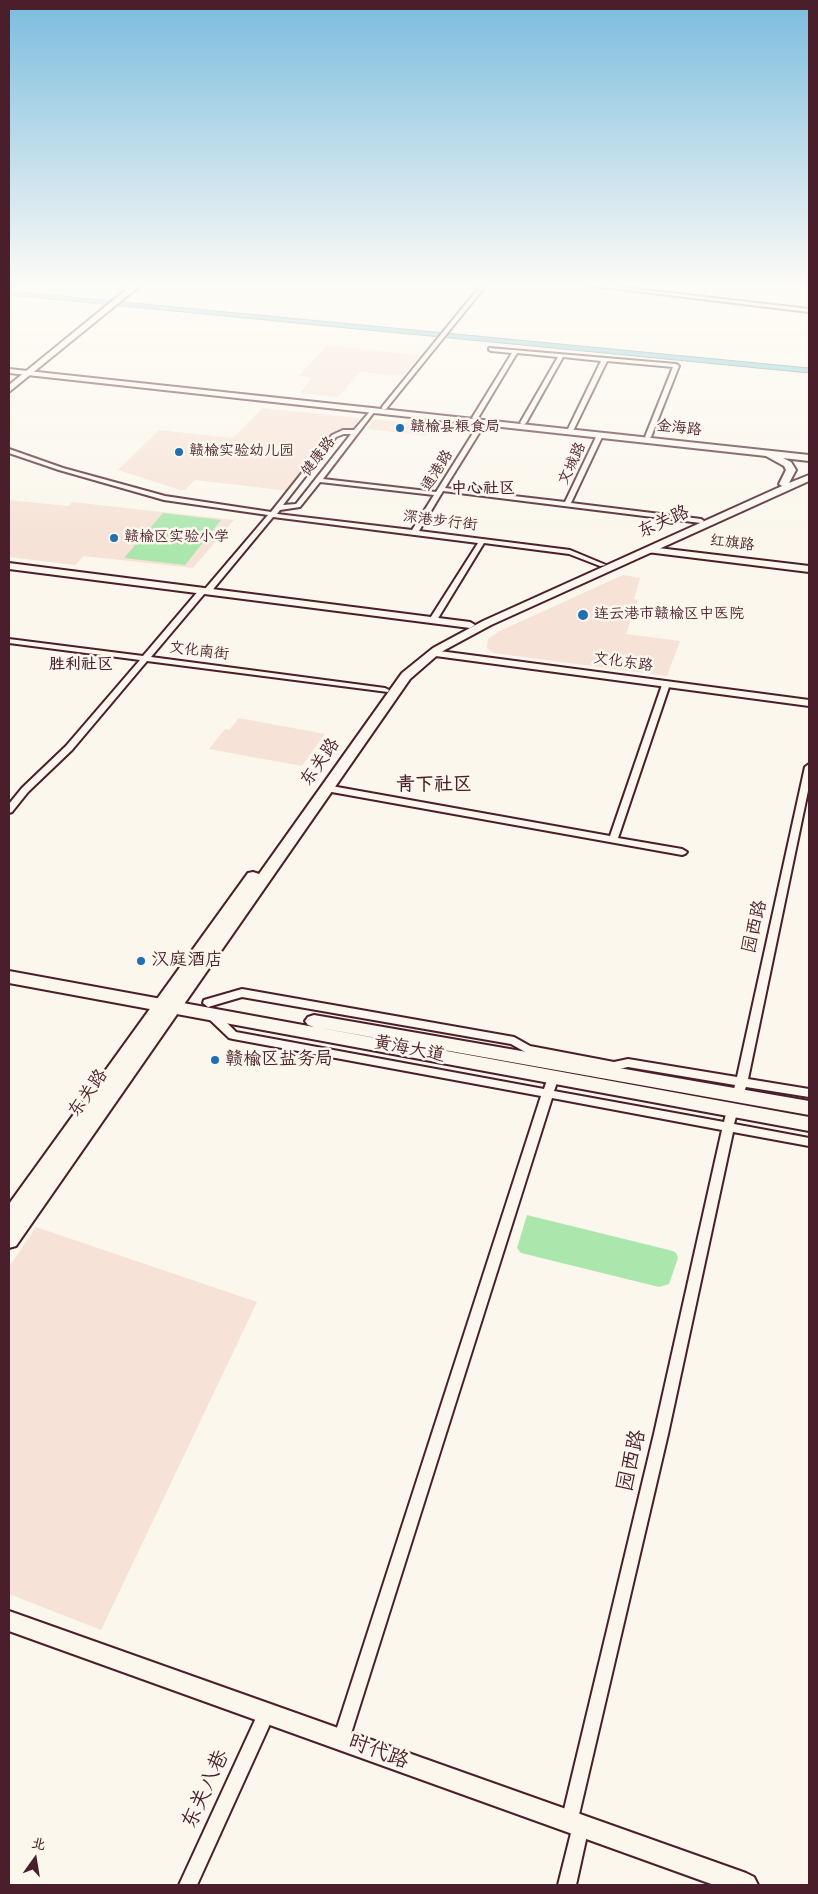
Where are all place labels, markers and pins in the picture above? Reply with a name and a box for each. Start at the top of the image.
place label: 赣榆县粮食局 [410,419,500,437]
marker: 赣榆县粮食局 [394,422,406,434]
place label: 赣榆实验幼儿园 [189,443,294,461]
marker: 赣榆实验幼儿园 [173,446,185,458]
place label: 赣榆区实验小学 [124,529,229,547]
marker: 赣榆区实验小学 [108,532,120,544]
place label: 连云港市赣榆区中医院 [594,606,744,624]
marker: 连云港市赣榆区中医院 [576,608,590,622]
place label: 汉庭酒店 [151,950,223,972]
marker: 汉庭酒店 [135,955,147,967]
place label: 赣榆区盐务局 [225,1049,333,1071]
marker: 赣榆区盐务局 [209,1054,221,1066]

